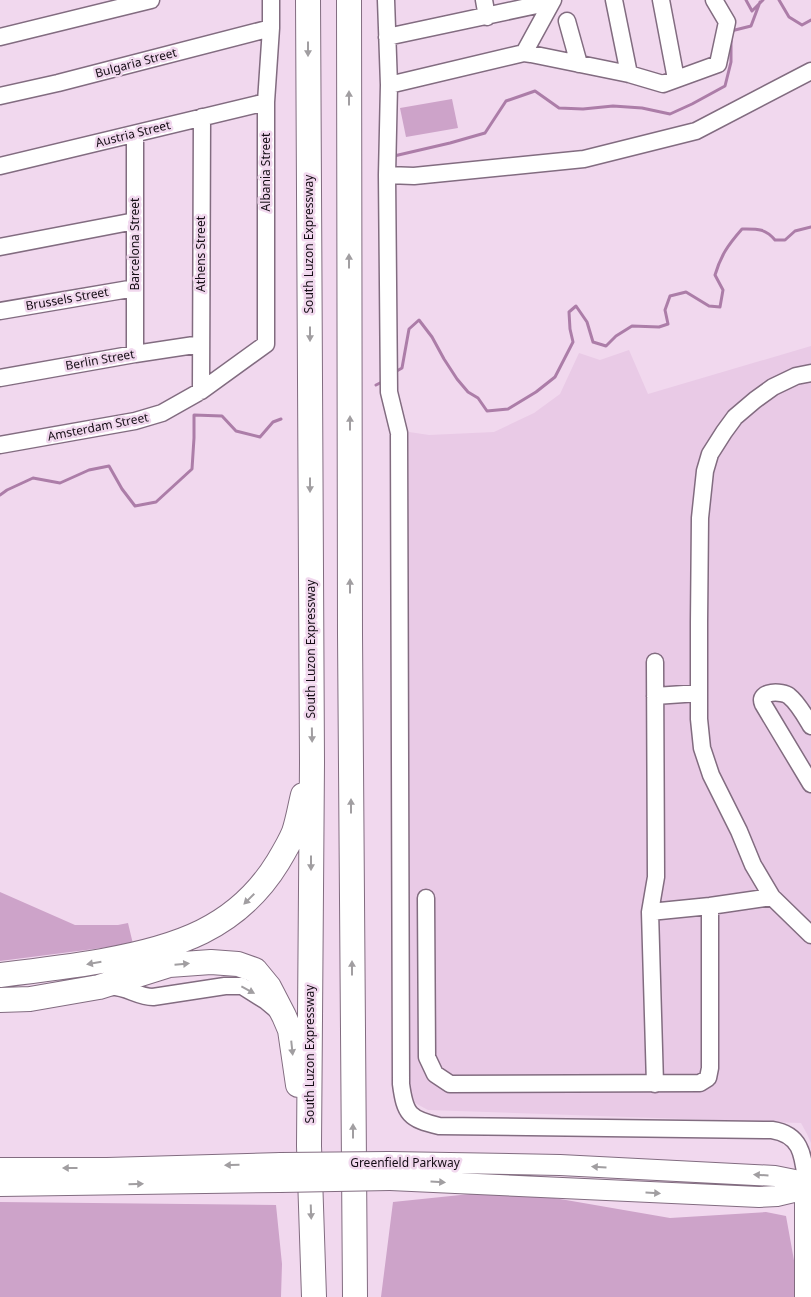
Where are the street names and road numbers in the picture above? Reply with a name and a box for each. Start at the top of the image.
street label: Bulgaria Street [93,43,179,82]
street label: Austria Street [94,116,173,151]
street label: Albania Street [257,132,274,211]
street label: South Luzon Expressway [300,174,317,313]
street label: Barcelona Street [126,197,143,290]
street label: Athens Street [192,215,209,292]
street label: Brussels Street [24,283,110,314]
street label: Berlin Street [64,345,136,374]
street label: Amsterdam Street [46,408,150,445]
street label: South Luzon Expressway [302,579,319,718]
street label: South Luzon Expressway [301,984,318,1123]
street label: Greenfield Parkway [350,1154,461,1171]

